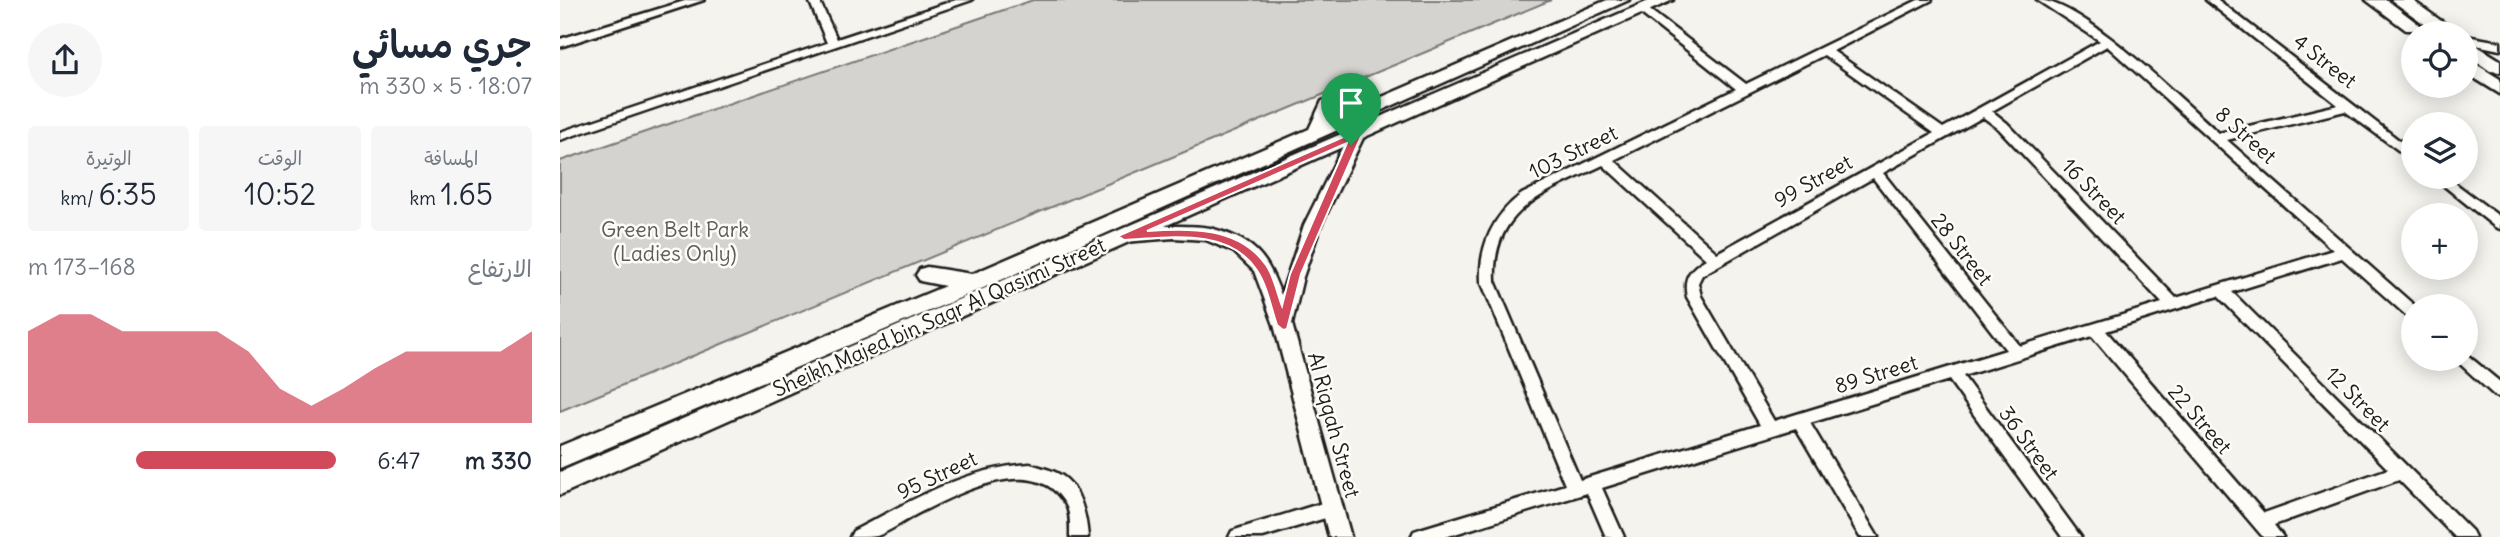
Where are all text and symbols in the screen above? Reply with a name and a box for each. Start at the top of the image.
text: جري مسائي [352,21,532,68]
map controls [2401,21,2478,371]
button: locate [2401,21,2478,98]
button: share [28,23,102,97]
street label: 4 Street [2288,28,2362,94]
text: 18:07 · 5 × 330 m [360,71,532,100]
pin [1321,73,1381,145]
icon: arrive [1332,84,1370,122]
street label: 8 Street [2210,100,2282,170]
button: layers [2401,112,2478,189]
street label: 103 Street [1524,119,1622,185]
text: الوتيرة [86,146,132,170]
text: الوقت [258,146,302,170]
text: المسافة [424,146,478,170]
street label: 99 Street [1769,149,1857,213]
street label: 16 Street [2056,152,2132,230]
text: 6:35 [98,175,157,213]
text: 10:52 [244,175,316,213]
text: 1.65 [440,175,493,213]
text: /km [61,186,98,210]
text: km [410,186,440,210]
button: + [2401,203,2478,280]
street label: 28 Street [1925,207,1999,291]
park label: Green Belt Park (Ladies Only) [601,216,749,267]
street label: Sheikh Majed bin Saqr Al Qasimi Street [768,231,1110,403]
text: 168–173 m [28,252,136,281]
text: الارتفاع [468,254,532,283]
button: − [2401,294,2478,371]
street label: Al Riqqah Street [1302,349,1366,501]
street label: 89 Street [1831,349,1921,399]
street label: 12 Street [2320,361,2396,437]
street label: 22 Street [2162,378,2238,460]
street label: 36 Street [1993,401,2065,485]
street label: 95 Street [893,445,981,505]
text: 6:47 [377,446,420,475]
text: 330 m [465,446,532,475]

